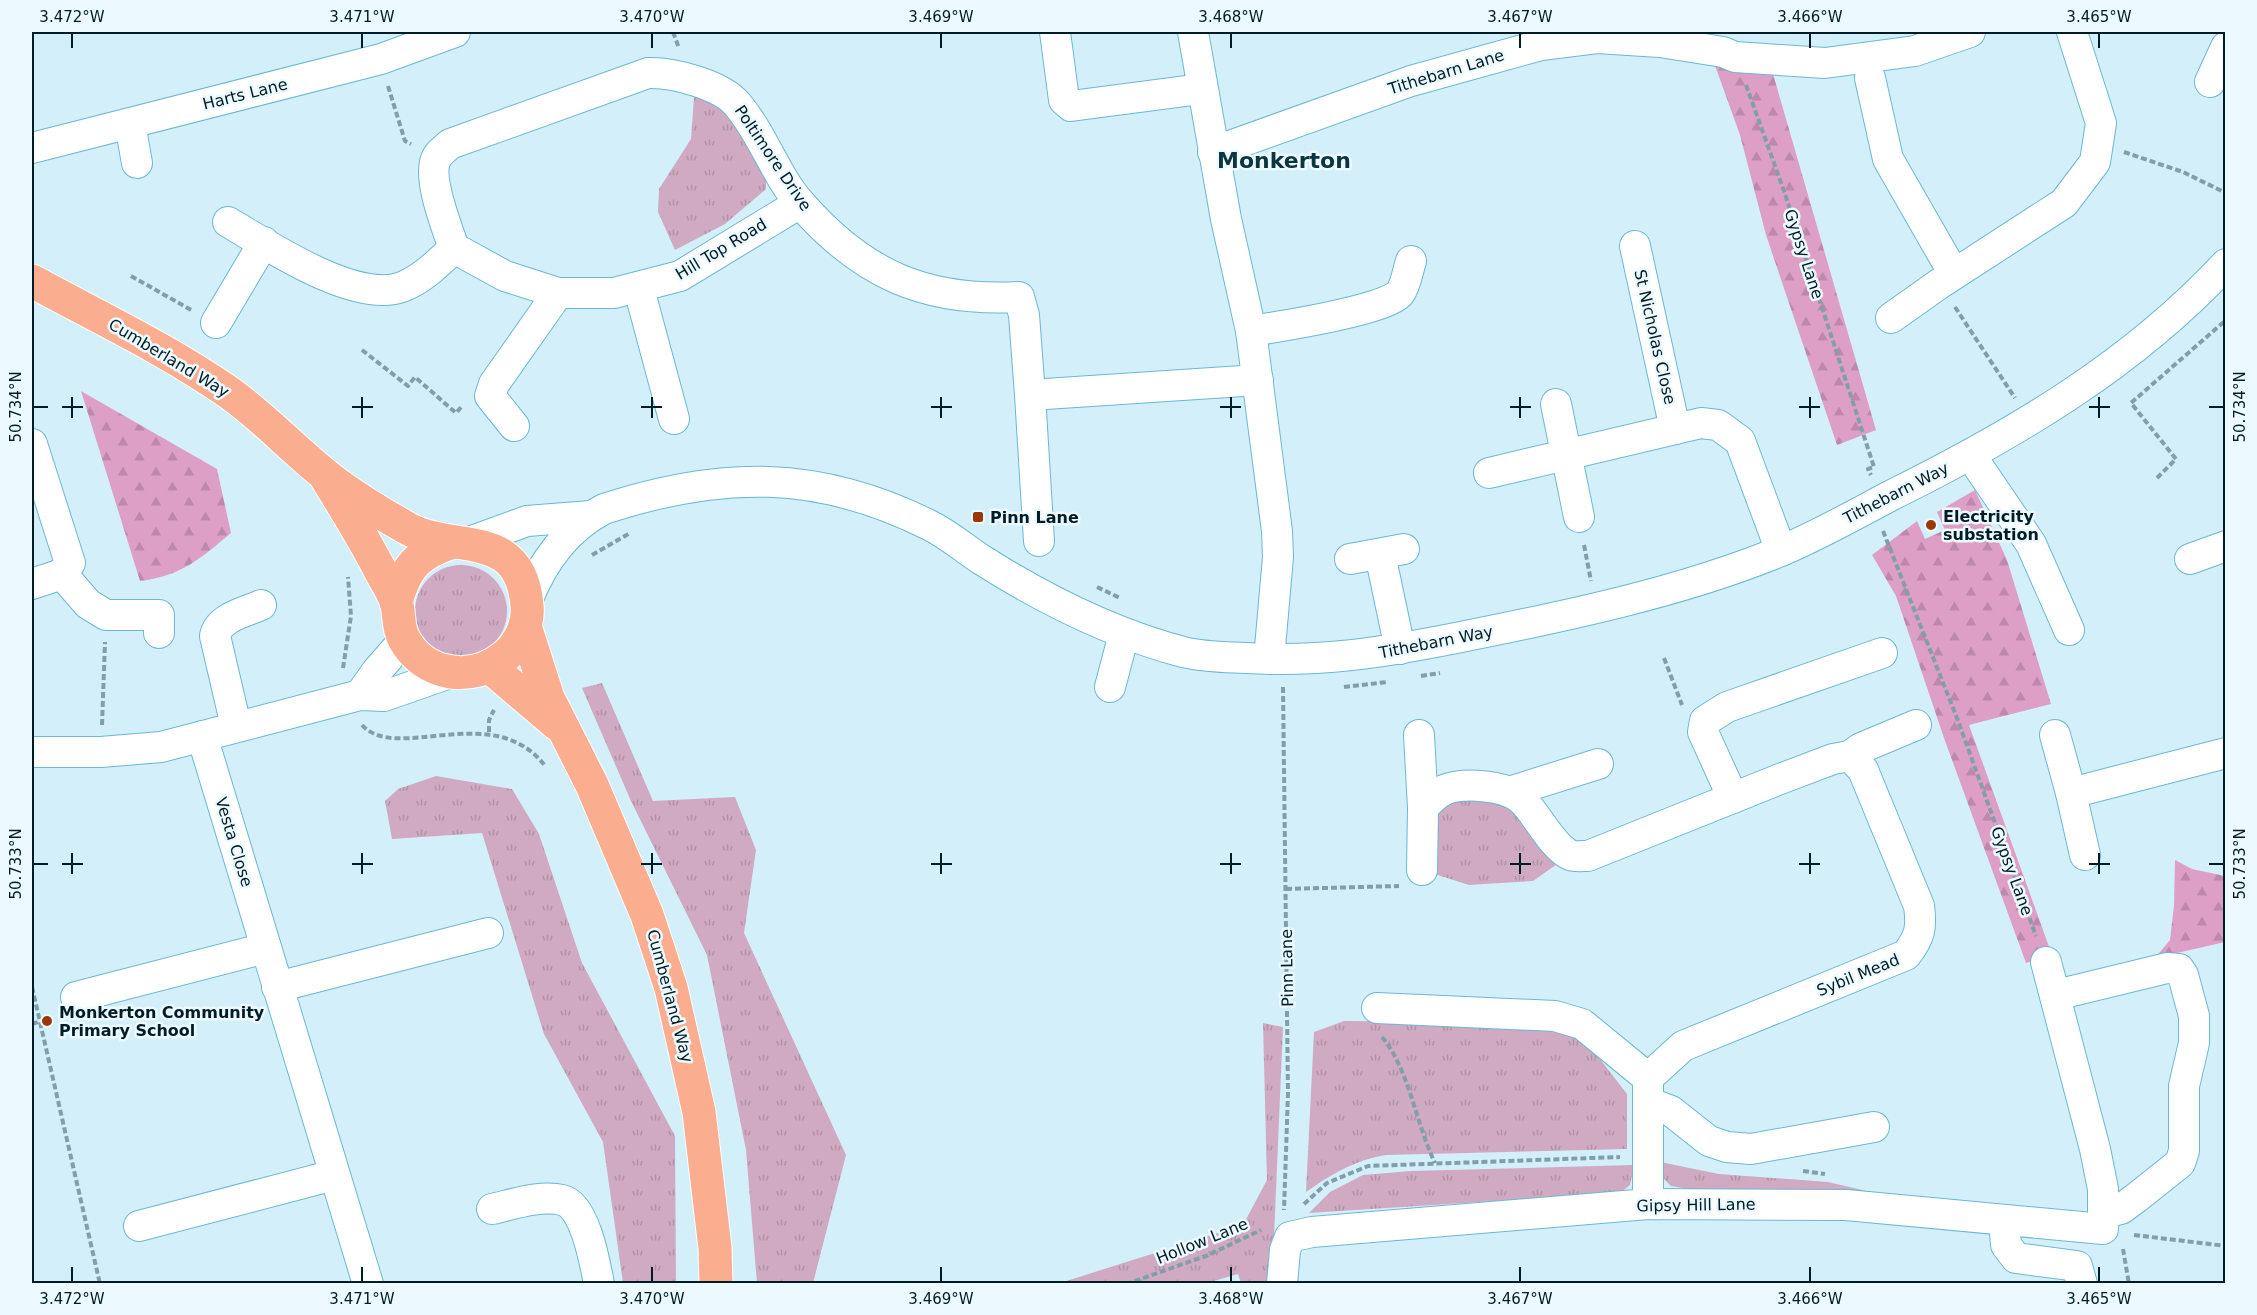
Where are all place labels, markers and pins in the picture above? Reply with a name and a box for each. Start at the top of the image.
place label: Electricity substation [1943,507,2039,544]
place label: Pinn Lane [990,508,1079,527]
marker: Pinn Lane [971,510,985,524]
marker: Electricity substation [1924,518,1938,532]
place label: Monkerton Community Primary School [59,1003,265,1040]
marker: Monkerton Community Primary School [40,1014,54,1028]

